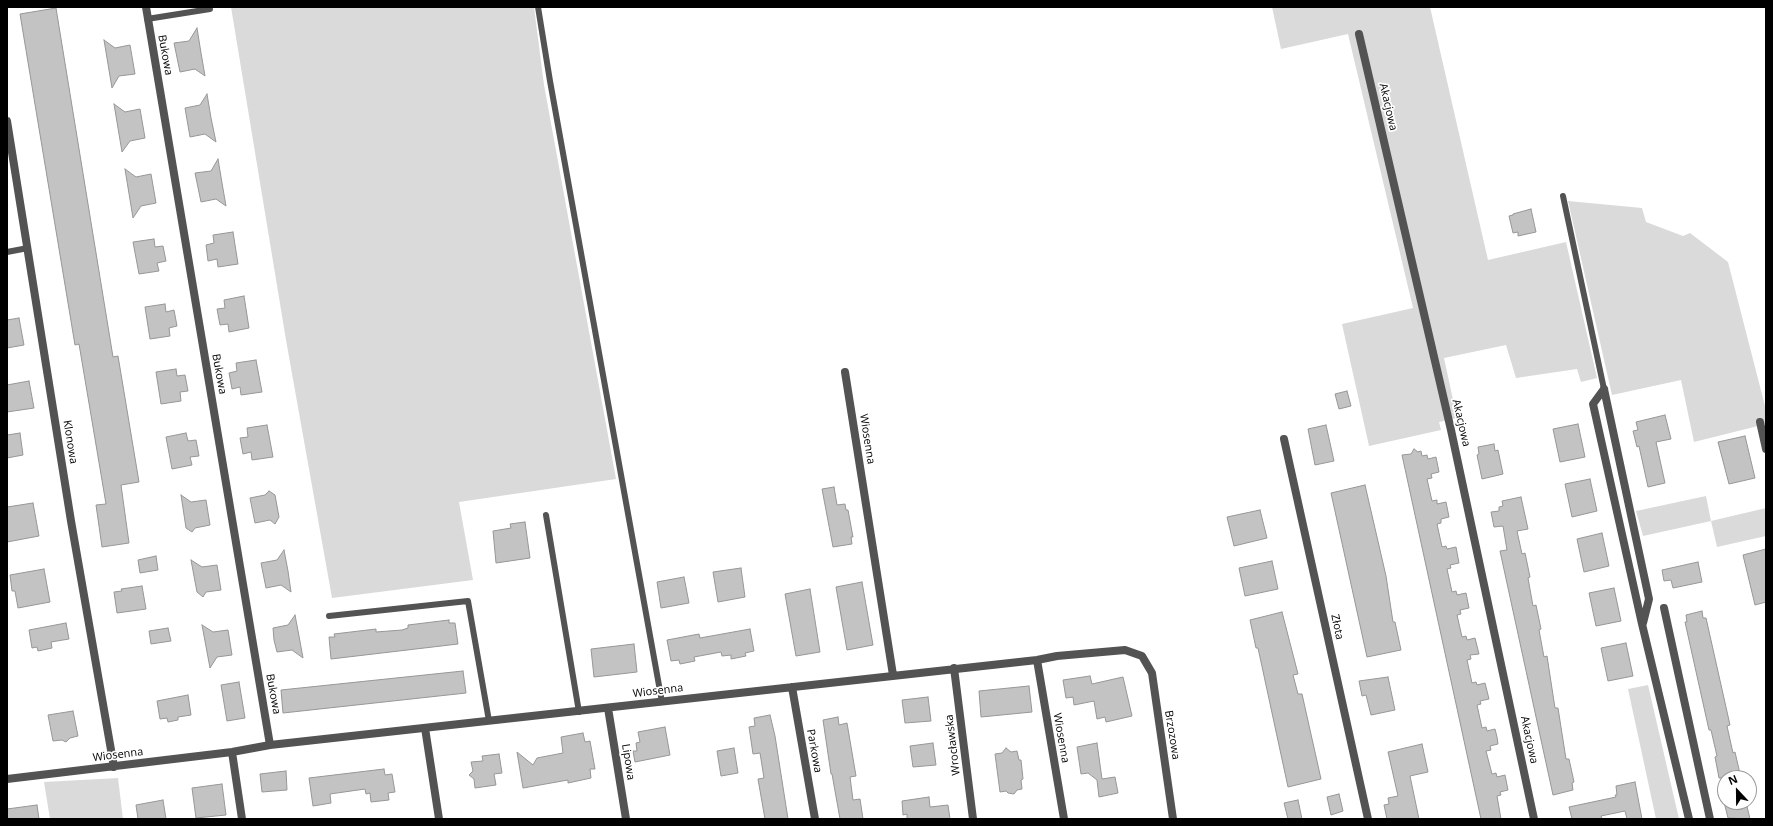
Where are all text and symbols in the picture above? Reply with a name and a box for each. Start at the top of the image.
street label: Bukowa [155,34,175,76]
street label: Akacjowa [1376,82,1400,132]
street label: Bukowa [209,353,229,395]
street label: Akacjowa [1449,398,1473,448]
street label: Wiosenna [857,413,877,465]
street label: Klonowa [60,419,80,465]
street label: Złota [1328,613,1346,641]
street label: Bukowa [263,673,283,715]
street label: Wiosenna [632,681,684,701]
street label: Brzozowa [1162,709,1182,761]
street label: Wiosenna [1050,712,1072,764]
street label: Wrocławska [943,714,963,776]
street label: Akacjowa [1518,715,1540,765]
street label: Parkowa [804,728,824,774]
street label: Lipowa [619,743,637,781]
street label: Wiosenna [92,745,144,765]
north arrow [1717,770,1757,810]
text: N [1726,771,1740,788]

